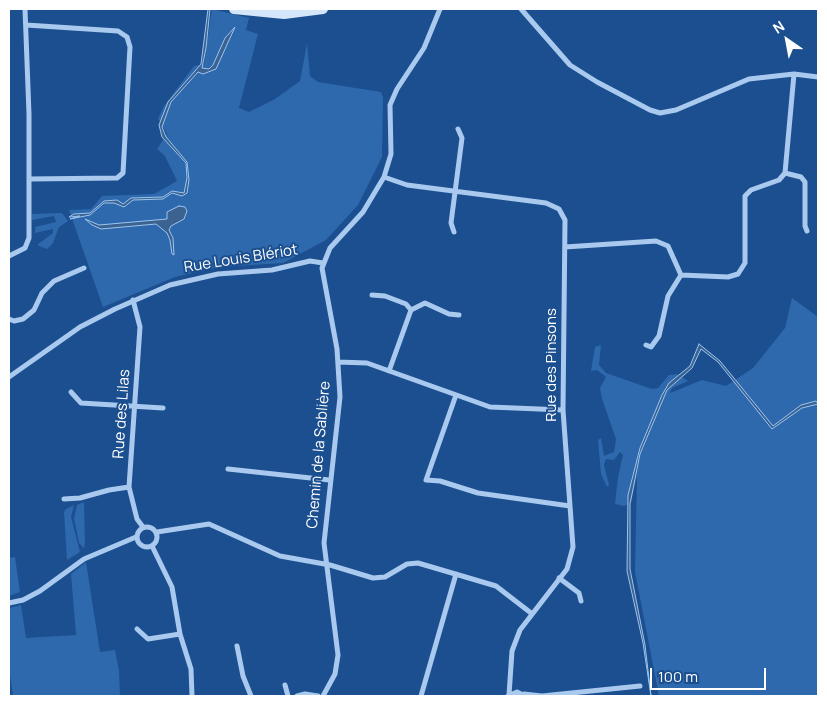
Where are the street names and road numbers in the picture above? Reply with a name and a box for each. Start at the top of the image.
street label: Rue Louis Blériot [183,241,299,277]
street label: Rue des Pinsons [543,308,561,422]
street label: Rue des Lilas [110,369,134,459]
street label: Chemin de la Sablière [304,380,334,530]

